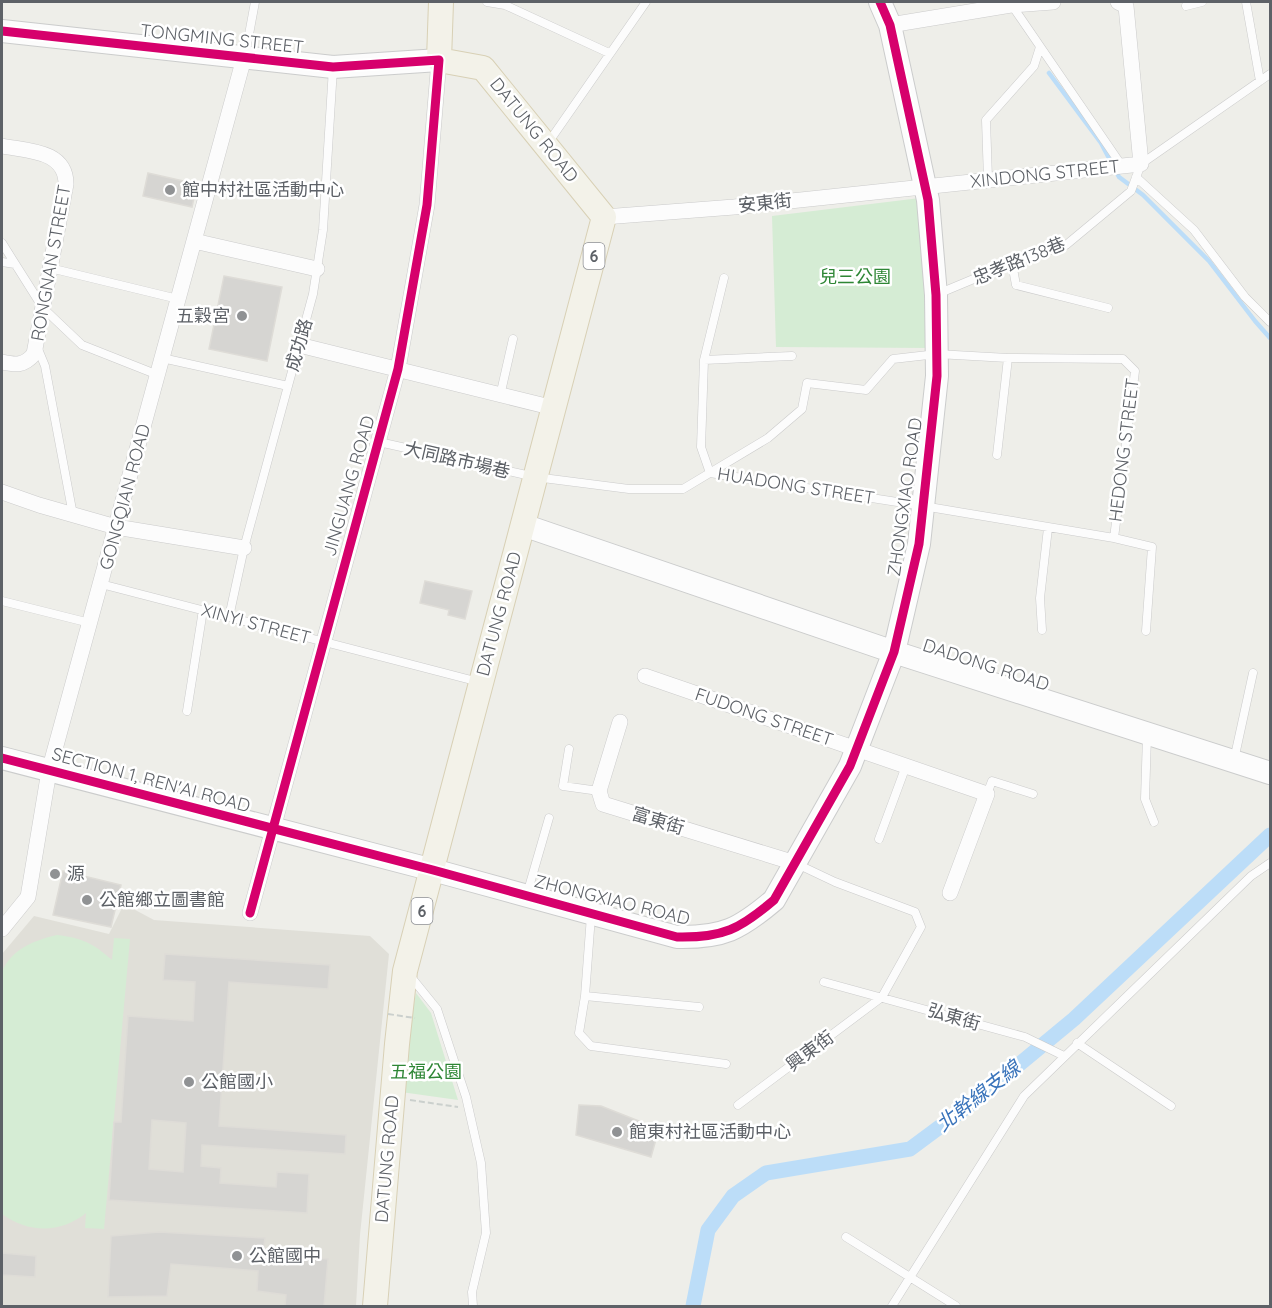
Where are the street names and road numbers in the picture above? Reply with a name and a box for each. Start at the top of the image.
street label: TONGMING STREET [139,18,305,59]
street label: DATUNG ROAD [485,73,584,187]
street label: XINDONG STREET [969,154,1121,193]
street label: RONGNAN STREET [25,183,76,343]
street label: 安東街 [737,188,793,217]
street label: 忠孝路138巷 [969,232,1068,290]
road number: 6 [584,243,604,269]
street label: 成功路 [280,316,317,374]
street label: HEDONG STREET [1103,377,1144,523]
street label: JINGUANG ROAD [317,413,380,559]
street label: ZHONGXIAO ROAD [882,416,927,578]
street label: GONGQIAN ROAD [94,421,155,572]
street label: 大同路市場巷 [402,436,512,483]
street label: HUADONG STREET [716,462,876,509]
street label: DATUNG ROAD [471,549,526,679]
street label: XINYI STREET [199,598,313,649]
street label: DADONG ROAD [920,633,1052,696]
street label: FUDONG STREET [692,682,836,751]
street label: SECTION 1, REN'AI ROAD [49,742,253,817]
street label: 富東街 [629,802,687,839]
street label: ZHONGXIAO ROAD [532,869,692,930]
road number: 6 [412,898,432,924]
street label: 弘東街 [925,998,983,1035]
street label: 興東街 [781,1025,838,1076]
street label: DATUNG ROAD [369,1094,404,1224]

